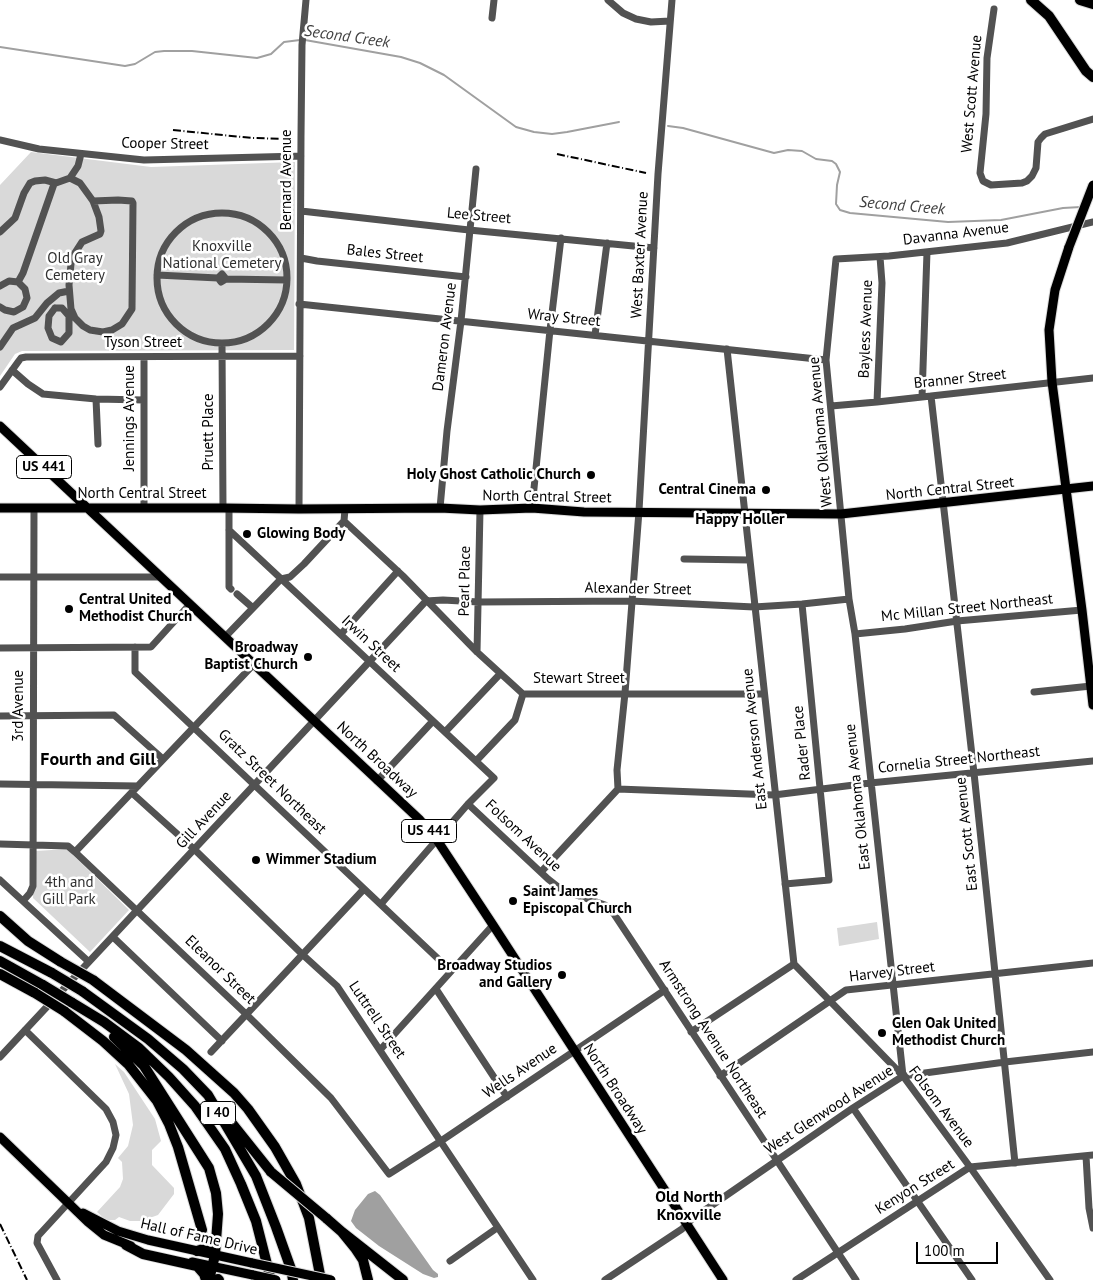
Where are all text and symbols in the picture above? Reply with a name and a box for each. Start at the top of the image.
water label: Second Creek [303,22,391,52]
street label: West Scott Avenue [958,34,986,154]
street label: Bernard Avenue [278,129,296,231]
street label: Cooper Street [121,134,209,154]
street label: West Baxter Avenue [628,191,652,319]
water label: Second Creek [858,193,946,219]
street label: Lee Street [446,204,512,228]
street label: Davanna Avenue [902,219,1010,249]
park label: Knoxville National Cemetery [163,238,281,273]
street label: Bales Street [346,241,424,267]
park label: Old Gray Cemetery [45,250,105,285]
street label: Bayless Avenue [855,279,877,379]
street label: Dameron Avenue [429,282,461,392]
street label: Wray Street [526,305,602,331]
street label: Tyson Street [104,334,182,352]
street label: West Oklahoma Avenue [805,356,837,508]
street label: Jennings Avenue [121,365,139,471]
street label: Branner Street [913,365,1007,393]
street label: Pruett Place [200,393,218,471]
road number: US 441 [17,456,72,478]
place label: Holy Ghost Catholic Church [407,466,581,484]
marker: Holy Ghost Catholic Church [585,469,597,481]
street label: North Central Street [885,473,1015,505]
place label: Central Cinema [658,481,756,499]
marker: Central Cinema [760,484,772,496]
street label: North Central Street [77,485,207,503]
street label: North Central Street [482,487,612,507]
district label: Happy Holler [695,509,785,529]
place label: Glowing Body [257,525,345,543]
marker: Glowing Body [241,528,253,540]
street label: Pearl Place [455,546,475,616]
street label: Alexander Street [584,579,692,599]
street label: Mc Millan Street Northeast [880,590,1054,626]
place label: Central United Methodist Church [79,591,192,626]
marker: Central United Methodist Church [63,603,75,615]
street label: Irwin Street [337,612,405,676]
place label: Broadway Baptist Church [204,639,298,674]
marker: Broadway Baptist Church [302,651,314,663]
street label: East Anderson Avenue [739,667,771,811]
street label: 3rd Avenue [10,670,28,742]
street label: Stewart Street [533,670,625,688]
street label: Rader Place [789,705,815,781]
street label: North Broadway [333,718,421,802]
street label: East Oklahoma Avenue [841,723,875,871]
street label: Gratz Street Northeast [214,726,330,838]
street label: Cornelia Street Northeast [877,743,1041,777]
district label: Fourth and Gill [40,749,156,771]
street label: East Scott Avenue [952,776,982,892]
street label: Gill Avenue [173,787,235,853]
street label: Folsom Avenue [481,796,565,876]
road number: US 441 [402,819,456,842]
place label: Wimmer Stadium [266,851,377,869]
marker: Wimmer Stadium [250,854,262,866]
park label: 4th and Gill Park [42,874,96,909]
place label: Saint James Episcopal Church [523,883,632,918]
marker: Saint James Episcopal Church [507,895,519,907]
street label: Eleanor Street [181,932,259,1008]
street label: Armstrong Avenue Northeast [655,956,771,1122]
place label: Broadway Studios and Gallery [437,957,552,992]
street label: Harvey Street [848,958,936,986]
marker: Broadway Studios and Gallery [556,969,568,981]
street label: Luttrell Street [345,978,409,1062]
place label: Glen Oak United Methodist Church [892,1015,1005,1050]
marker: Glen Oak United Methodist Church [876,1027,888,1039]
street label: Wells Avenue [480,1040,560,1102]
street label: North Broadway [579,1041,651,1137]
street label: West Glenwood Avenue [761,1062,897,1158]
street label: Folsom Avenue [904,1063,978,1151]
road number: I 40 [200,1102,236,1124]
street label: Kenyon Street [872,1156,958,1218]
district label: Old North Knoxville [655,1187,723,1225]
street label: Hall of Fame Drive [139,1215,259,1259]
scale bar [918,1232,1000,1264]
text: 100 m [924,1241,965,1260]

